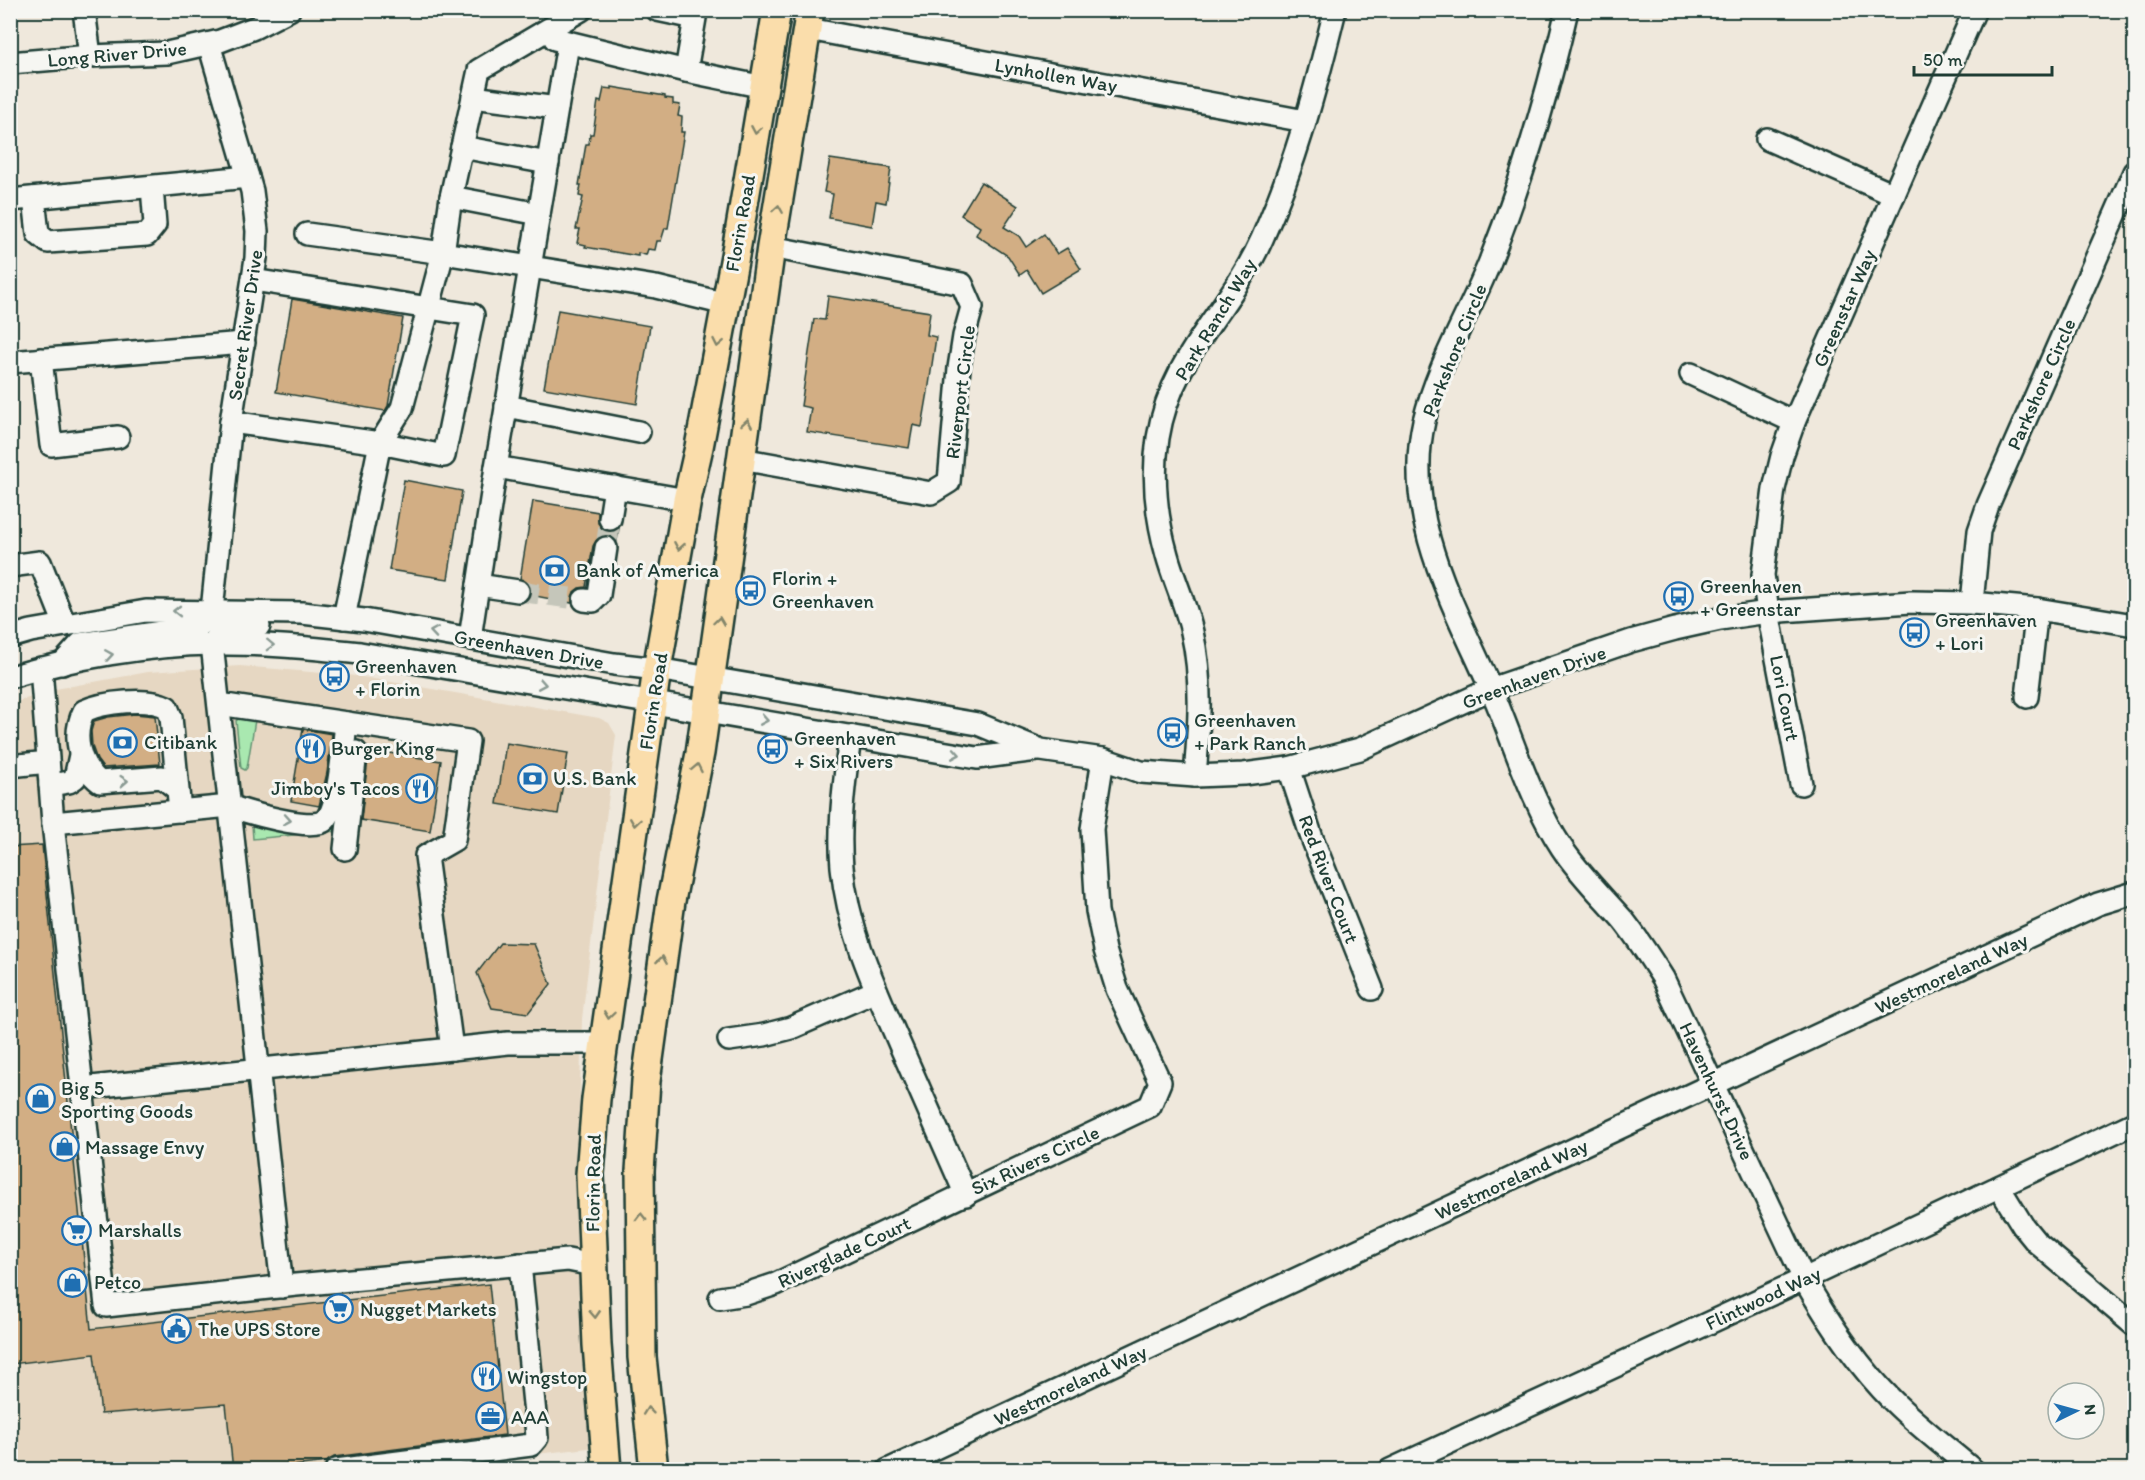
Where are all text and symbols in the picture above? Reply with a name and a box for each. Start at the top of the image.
street label: Long River Drive [46,36,188,72]
scale bar [1914,39,2052,77]
text: 50 m [1923,49,1963,71]
street label: Lynhollen Way [993,52,1120,98]
one-way arrow [751,126,763,135]
street label: Florin Road [720,172,760,274]
one-way arrow [771,205,783,214]
street label: Greenstar Way [1807,245,1881,371]
street label: Secret River Drive [223,248,267,402]
street label: Park Ranch Way [1169,253,1261,385]
street label: Parkshore Circle [1416,280,1492,420]
street label: Parkshore Circle [2001,315,2081,453]
street label: Riverport Circle [940,324,980,460]
one-way arrow [713,338,725,348]
one-way arrow [740,418,752,428]
one-way arrow [673,540,686,550]
bank icon: Bank of America [539,554,571,586]
place label: Bank of America [576,558,719,582]
place label: Florin + Greenhaven [772,566,874,613]
bus stop icon: Florin + Greenhaven [735,574,767,606]
place label: Greenhaven + Greenstar [1700,574,1802,621]
bus stop icon: Greenhaven + Greenstar [1663,581,1695,613]
one-way arrow [173,605,182,617]
place label: Greenhaven + Lori [1935,608,2037,655]
one-way arrow [713,616,725,625]
bus stop icon: Greenhaven + Lori [1898,616,1930,648]
street label: Greenhaven Drive [452,624,606,674]
one-way arrow [429,626,438,638]
one-way arrow [266,639,275,651]
street label: Greenhaven Drive [1459,640,1609,714]
one-way arrow [104,650,113,662]
street label: Florin Road [633,651,673,751]
street label: Lori Court [1765,653,1805,743]
place label: Greenhaven + Florin [355,654,457,701]
bus stop icon: Greenhaven + Florin [318,661,350,693]
one-way arrow [537,677,547,690]
place label: Greenhaven + Park Ranch [1194,708,1306,755]
one-way arrow [759,714,768,726]
bus stop icon: Greenhaven + Park Ranch [1157,716,1189,748]
bank icon: Citibank [107,726,139,758]
place label: Greenhaven + Six Rivers [794,726,896,773]
place label: Citibank [144,730,218,754]
restaurant icon: Burger King [294,732,326,764]
bus stop icon: Greenhaven + Six Rivers [757,733,789,765]
place label: Burger King [331,736,435,760]
one-way arrow [950,747,960,760]
bank icon: U.S. Bank [516,762,548,794]
one-way arrow [690,763,703,773]
place label: U.S. Bank [553,766,636,790]
restaurant icon: Jimboy's Tacos [405,772,437,804]
one-way arrow [119,774,128,787]
place label: Jimboy's Tacos [271,776,400,800]
street label: Red River Court [1294,812,1365,947]
one-way arrow [281,813,291,826]
one-way arrow [630,817,642,827]
street label: Westmoreland Way [1871,927,2032,1019]
one-way arrow [656,955,668,965]
one-way arrow [603,1010,615,1020]
street label: Havenhurst Drive [1675,1018,1759,1164]
place label: Big 5 Sporting Goods [61,1076,193,1123]
shop icon: Big 5 Sporting Goods [24,1083,56,1115]
street label: Six Rivers Circle [967,1120,1103,1200]
shop icon: Massage Envy [48,1131,80,1163]
street label: Westmoreland Way [1431,1133,1592,1225]
street label: Florin Road [580,1134,606,1232]
place label: Massage Envy [85,1135,205,1159]
street label: Riverglade Court [774,1211,914,1293]
one-way arrow [634,1212,647,1221]
supermarket icon: Marshalls [61,1214,93,1246]
place label: Marshalls [98,1218,182,1242]
street label: Flintwood Way [1701,1261,1825,1335]
shop icon: Petco [57,1266,89,1298]
place label: Petco [94,1270,141,1294]
supermarket icon: Nugget Markets [323,1293,355,1325]
place label: Nugget Markets [360,1297,497,1321]
one-way arrow [589,1309,602,1318]
public building icon: The UPS Store [161,1313,193,1345]
place label: The UPS Store [198,1317,320,1341]
street label: Westmoreland Way [990,1339,1151,1431]
restaurant icon: Wingstop [470,1361,502,1393]
place label: Wingstop [507,1365,587,1389]
north arrow [2046,1381,2106,1441]
office icon: AAA [474,1401,506,1433]
text: N [2081,1404,2100,1416]
place label: AAA [511,1405,550,1429]
one-way arrow [642,1407,654,1416]

